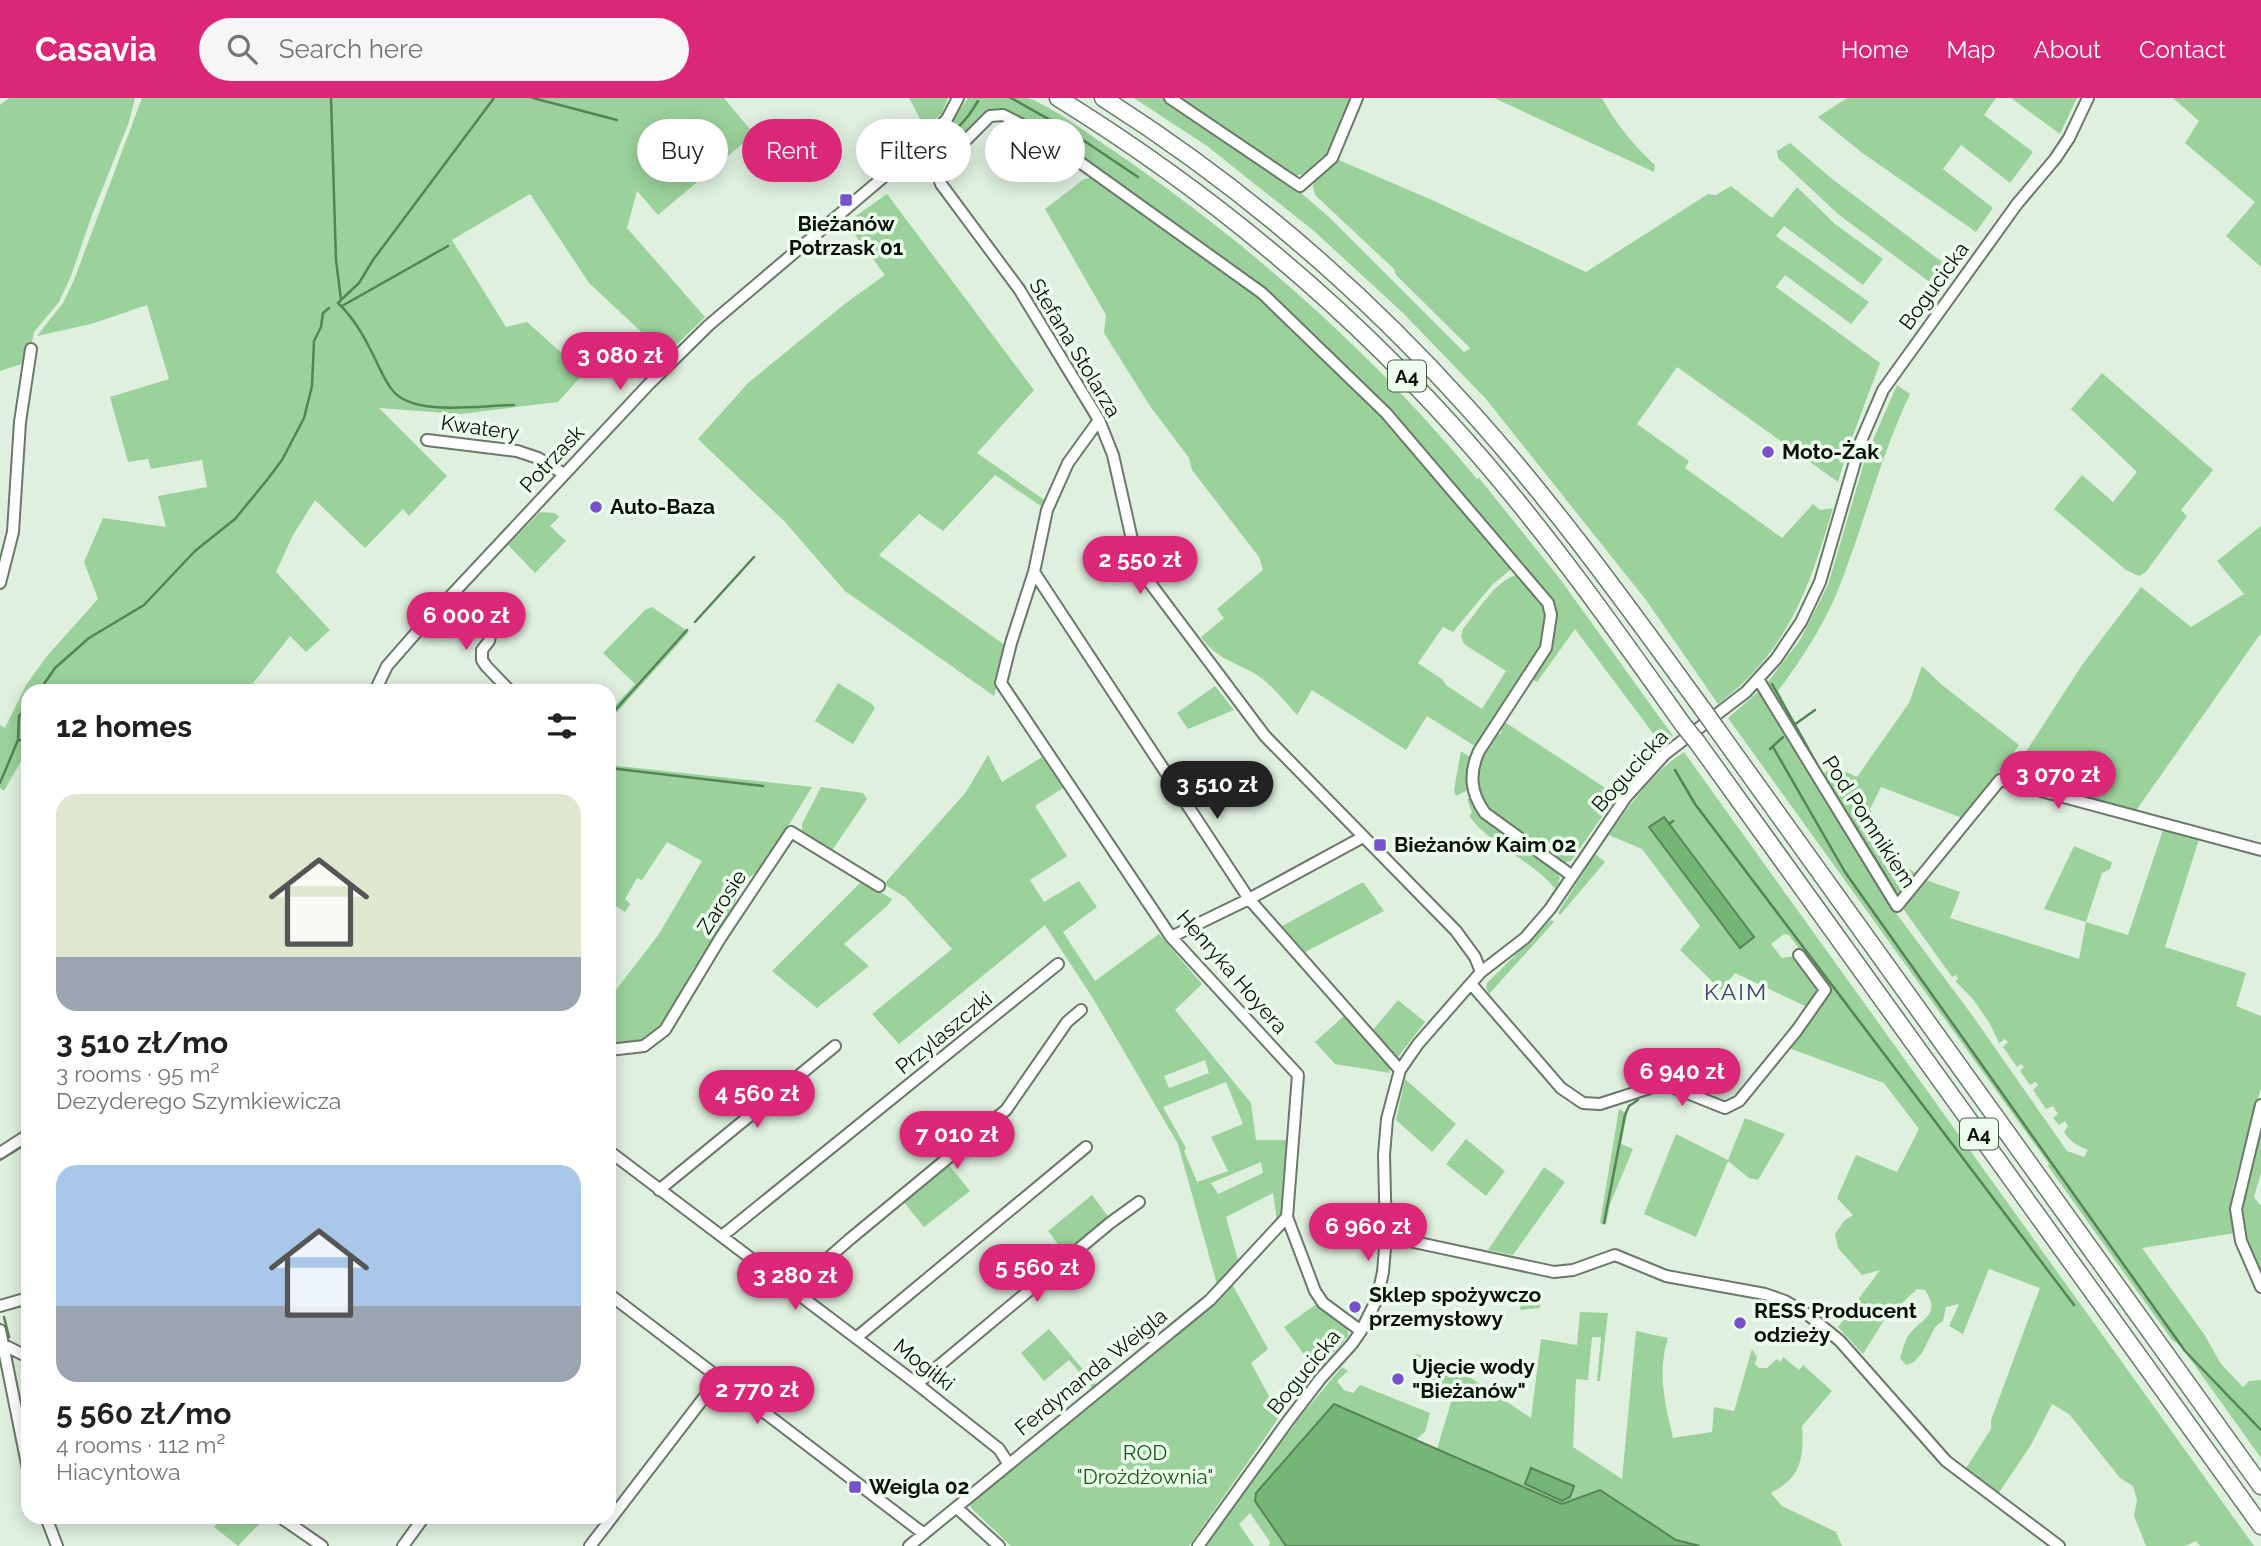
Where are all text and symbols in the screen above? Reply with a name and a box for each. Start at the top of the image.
search box [199,18,689,81]
text: Casavia [35,30,157,69]
icon: search [223,30,261,68]
text: Search here [279,34,423,64]
text: Home [1841,35,1909,64]
text: Map [1947,35,1995,64]
text: About [2033,35,2101,64]
text: Contact [2139,35,2226,64]
chip: Buy [637,119,728,182]
chip: Rent [742,119,842,182]
chip: Filters [856,119,971,182]
chip: New [985,119,1085,182]
marker: Bieżanów Potrzask 01 [838,192,854,208]
place label: Bieżanów Potrzask 01 [789,211,903,260]
street label: Bogucicka [1893,237,1974,334]
street label: Stefana Stolarza [1024,274,1127,422]
pin: 3 080 zł [548,332,692,392]
text: 3 080 zł [577,341,663,368]
road number: A4 [1388,360,1426,392]
street label: Kwatery [439,410,521,445]
street label: Potrzask [514,420,589,497]
place label: Moto-Żak [1782,439,1879,464]
marker: Moto-Żak [1760,444,1776,460]
place label: Auto-Baza [610,494,715,519]
marker: Auto-Baza [588,499,604,515]
pin: 2 550 zł [1068,536,1212,596]
text: 2 550 zł [1099,545,1181,572]
pin: 6 000 zł [394,592,538,652]
text: 6 000 zł [423,601,509,628]
icon: filters [543,707,581,745]
text: 12 homes [56,709,192,744]
street label: Bogucicka [1586,724,1673,817]
street label: Pod Pomnikiem [1817,751,1921,893]
pin: 3 070 zł [1986,752,2130,811]
text: 3 070 zł [2016,760,2100,787]
pin: 3 510 zł [1145,762,1289,821]
text: 3 510 zł [1176,770,1258,797]
place label: Bieżanów Kaim 02 [1394,832,1576,857]
marker: Bieżanów Kaim 02 [1372,837,1388,853]
icon: home [256,839,382,965]
street label: Zarosie [692,865,751,938]
street label: Henryka Hoyera [1172,905,1293,1039]
district label: KAIM [1704,978,1768,1005]
street label: Przylaszczki [890,986,997,1079]
text: 3 510 zł/mo [56,1025,228,1060]
pin: 6 940 zł [1610,1048,1754,1108]
text: 6 940 zł [1639,1057,1725,1084]
text: 3 rooms · 95 m² [56,1060,219,1087]
pin: 4 560 zł [685,1070,829,1130]
text: 4 560 zł [715,1079,799,1106]
text: Dezyderego Szymkiewicza [56,1087,341,1114]
pin: 7 010 zł [885,1112,1029,1171]
road number: A4 [1960,1118,1998,1150]
text: 7 010 zł [916,1120,998,1147]
pin: 6 960 zł [1296,1204,1440,1263]
icon: home [256,1210,382,1336]
text: 6 960 zł [1325,1212,1411,1239]
pin: 5 560 zł [965,1244,1109,1304]
pin: 3 280 zł [723,1252,867,1312]
text: 5 560 zł [995,1253,1079,1280]
text: 3 280 zł [753,1261,837,1288]
place label: Sklep spożywczo przemysłowy [1369,1282,1542,1331]
place label: RESS Producent odzieży [1754,1298,1917,1347]
marker: Sklep spożywczo przemysłowy [1347,1299,1363,1315]
street label: Ferdynanda Weigla [1010,1303,1172,1441]
marker: RESS Producent odzieży [1732,1315,1748,1331]
street label: Bogucicka [1262,1324,1345,1419]
street label: Mogiłki [889,1333,960,1396]
place label: Ujęcie wody "Bieżanów" [1412,1354,1535,1403]
pin: 2 770 zł [685,1366,829,1426]
marker: Ujęcie wody "Bieżanów" [1390,1371,1406,1387]
text: 2 770 zł [715,1375,799,1402]
text: 5 560 zł/mo [56,1396,231,1431]
text: 4 rooms · 112 m² [56,1431,225,1458]
park label: ROD "Drożdżownia" [1077,1440,1214,1489]
text: Hiacyntowa [56,1458,180,1485]
place label: Weigla 02 [869,1474,969,1499]
marker: Weigla 02 [847,1479,863,1495]

